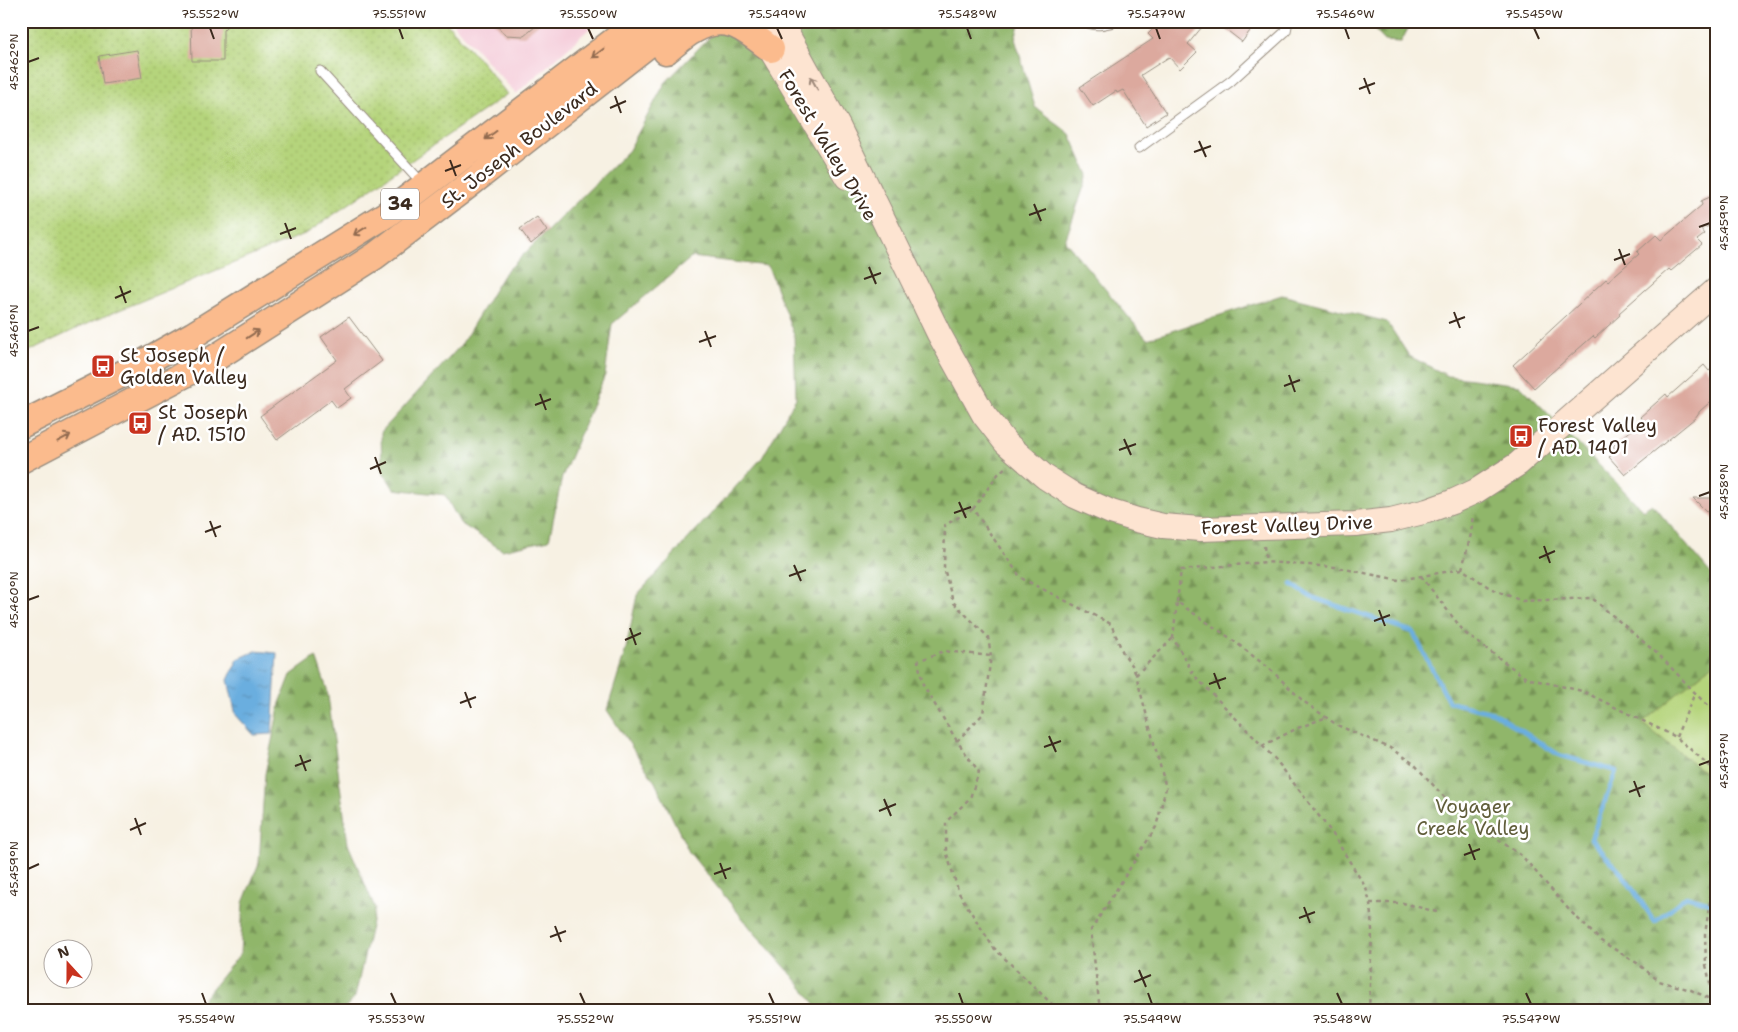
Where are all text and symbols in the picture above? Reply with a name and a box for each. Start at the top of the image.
text: 75.552°W [181,6,239,22]
text: 75.551°W [372,6,426,22]
text: 75.550°W [559,6,617,22]
text: 75.549°W [747,6,807,22]
text: 75.548°W [937,6,997,22]
text: 75.547°W [1127,6,1185,22]
text: 75.546°W [1315,6,1375,22]
text: 75.545°W [1505,6,1563,22]
text: 45.462°N [6,34,22,90]
one-way arrow [592,48,605,59]
street label: Forest Valley Drive [773,65,883,225]
street label: St. Joseph Boulevard [436,76,602,214]
one-way arrow [809,76,819,91]
one-way arrow [485,129,498,140]
road number: 34 [381,188,419,220]
text: 45.459°N [1716,195,1732,251]
one-way arrow [354,226,368,236]
text: 45.461°N [6,304,22,358]
one-way arrow [245,329,259,339]
place label: St Joseph / Golden Valley [120,343,247,390]
bus stop icon: St Joseph / Golden Valley [90,353,116,379]
place label: St Joseph / AD. 1510 [158,400,248,447]
bus stop icon: St Joseph / AD. 1510 [127,410,153,436]
place label: Forest Valley / AD. 1401 [1538,413,1657,460]
bus stop icon: Forest Valley / AD. 1401 [1508,423,1534,449]
one-way arrow [57,433,72,443]
text: 45.458°N [1716,464,1732,520]
street label: Forest Valley Drive [1201,510,1373,540]
text: 45.460°N [6,571,22,629]
text: 45.457°N [1716,733,1732,789]
park label: Voyager Creek Valley [1416,794,1530,841]
text: 45.459°N [6,841,22,897]
north arrow [42,940,92,990]
text: N [55,941,72,962]
text: 75.554°W [177,1011,235,1027]
text: 75.553°W [367,1011,425,1027]
text: 75.552°W [556,1011,614,1027]
text: 75.551°W [747,1011,801,1027]
text: 75.550°W [934,1011,992,1027]
text: 75.549°W [1122,1011,1182,1027]
text: 75.548°W [1312,1011,1372,1027]
text: 75.547°W [1502,1011,1560,1027]

